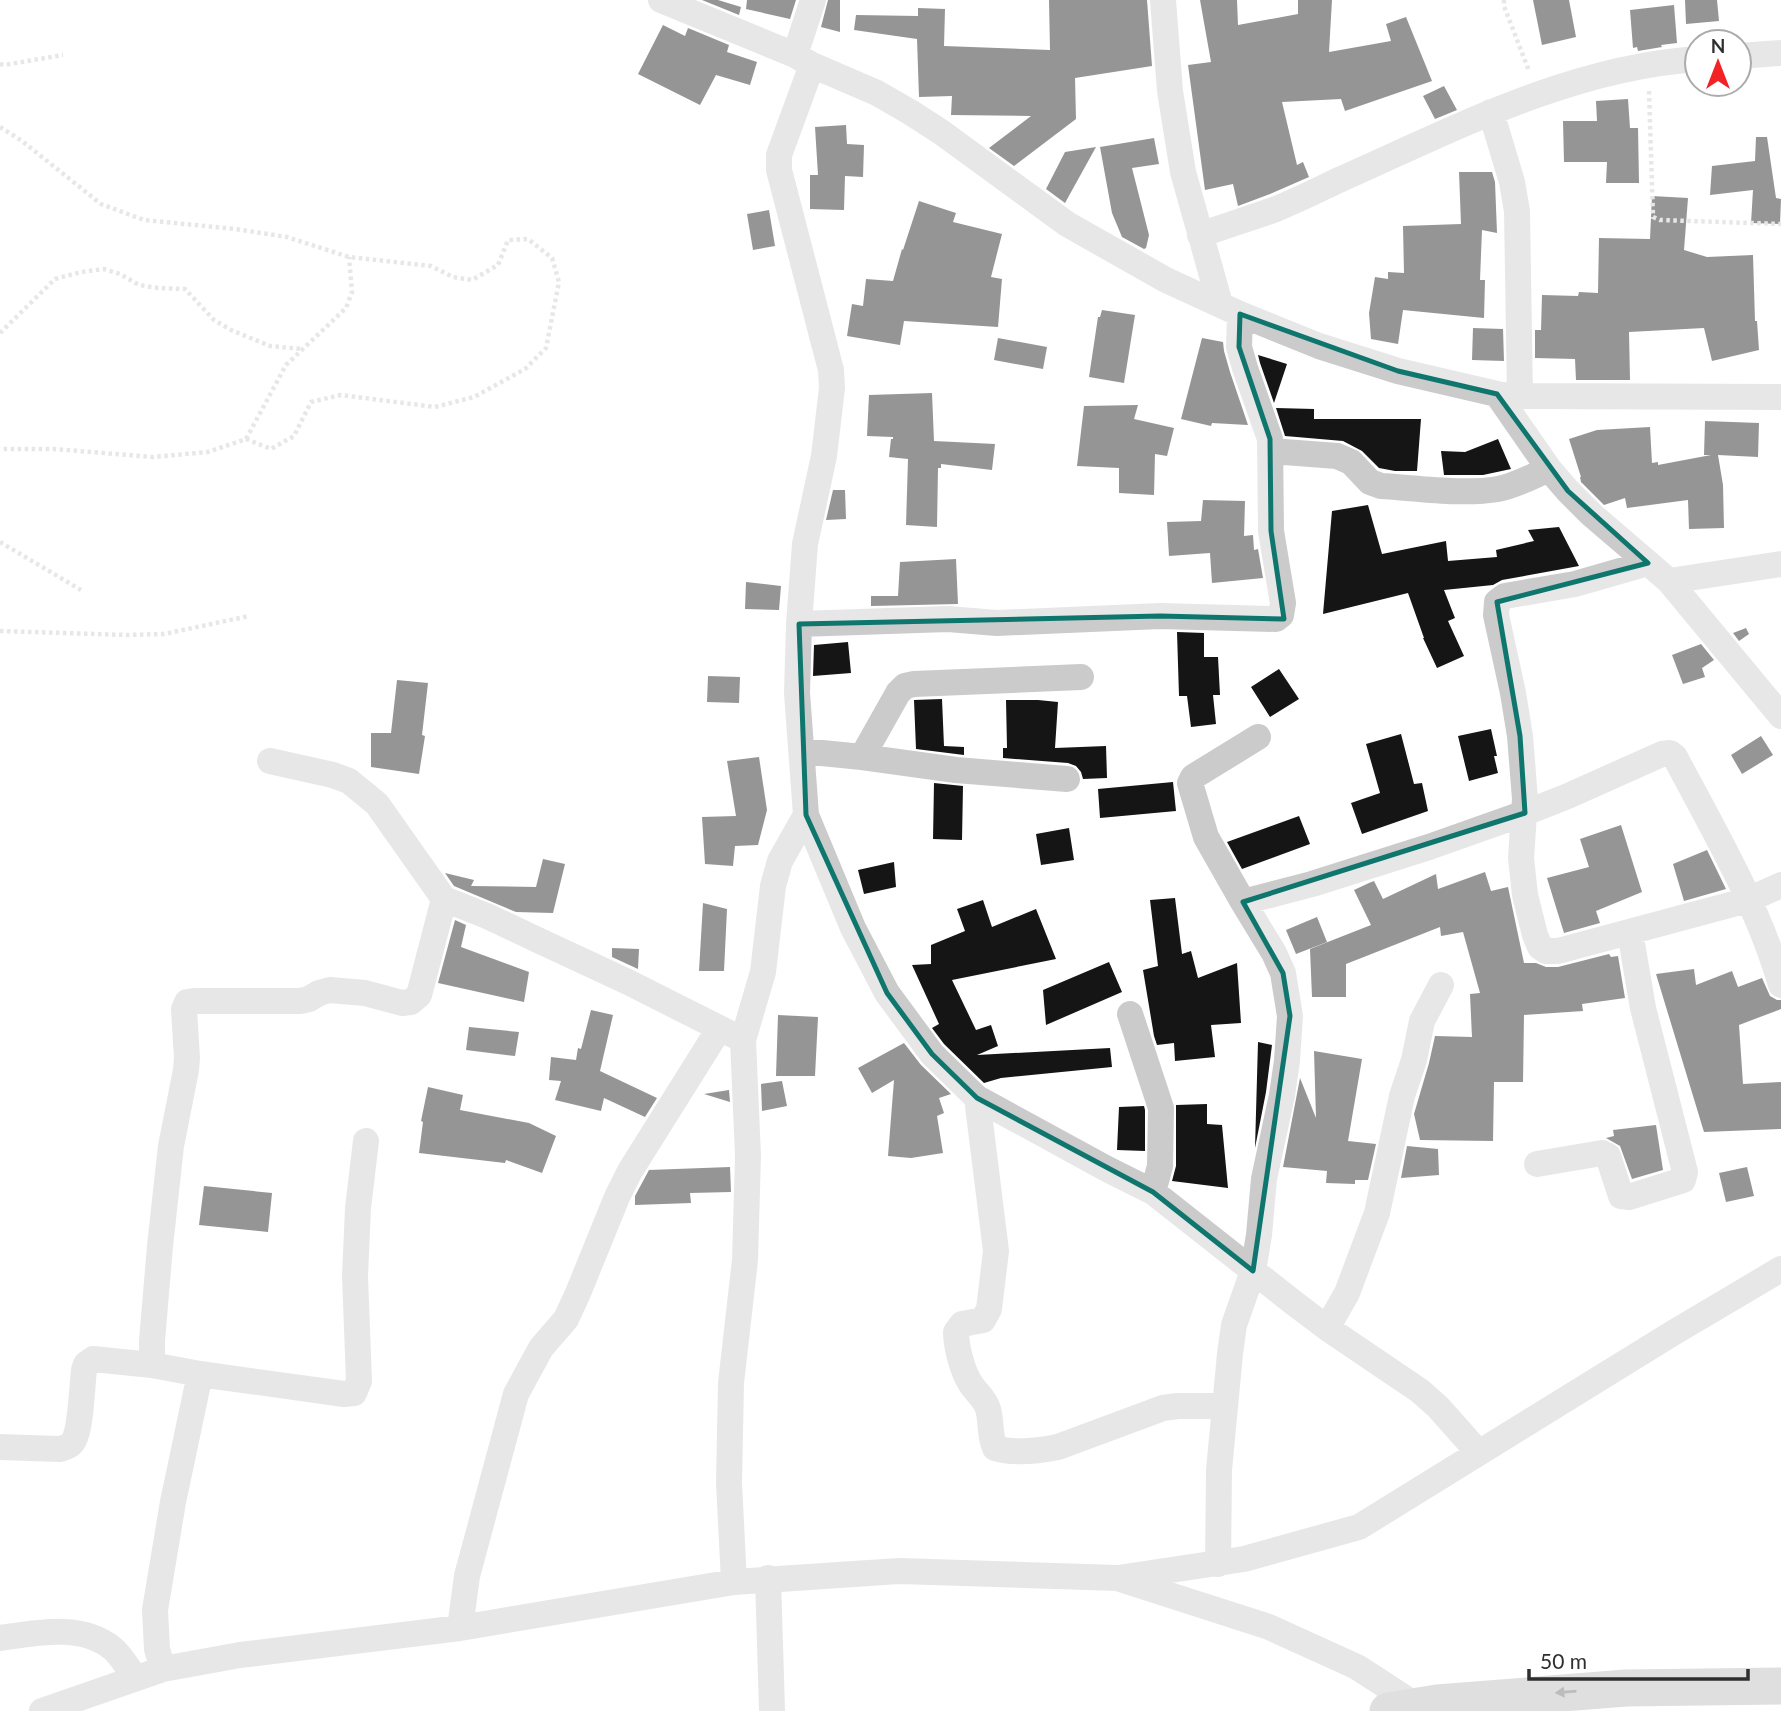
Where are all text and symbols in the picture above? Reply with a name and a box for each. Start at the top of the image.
north arrow [1683,28,1753,98]
text: N [1711,34,1725,57]
scale bar [1529,1638,1748,1682]
text: 50 m [1540,1648,1587,1673]
one-way arrow [1555,1687,1577,1698]

